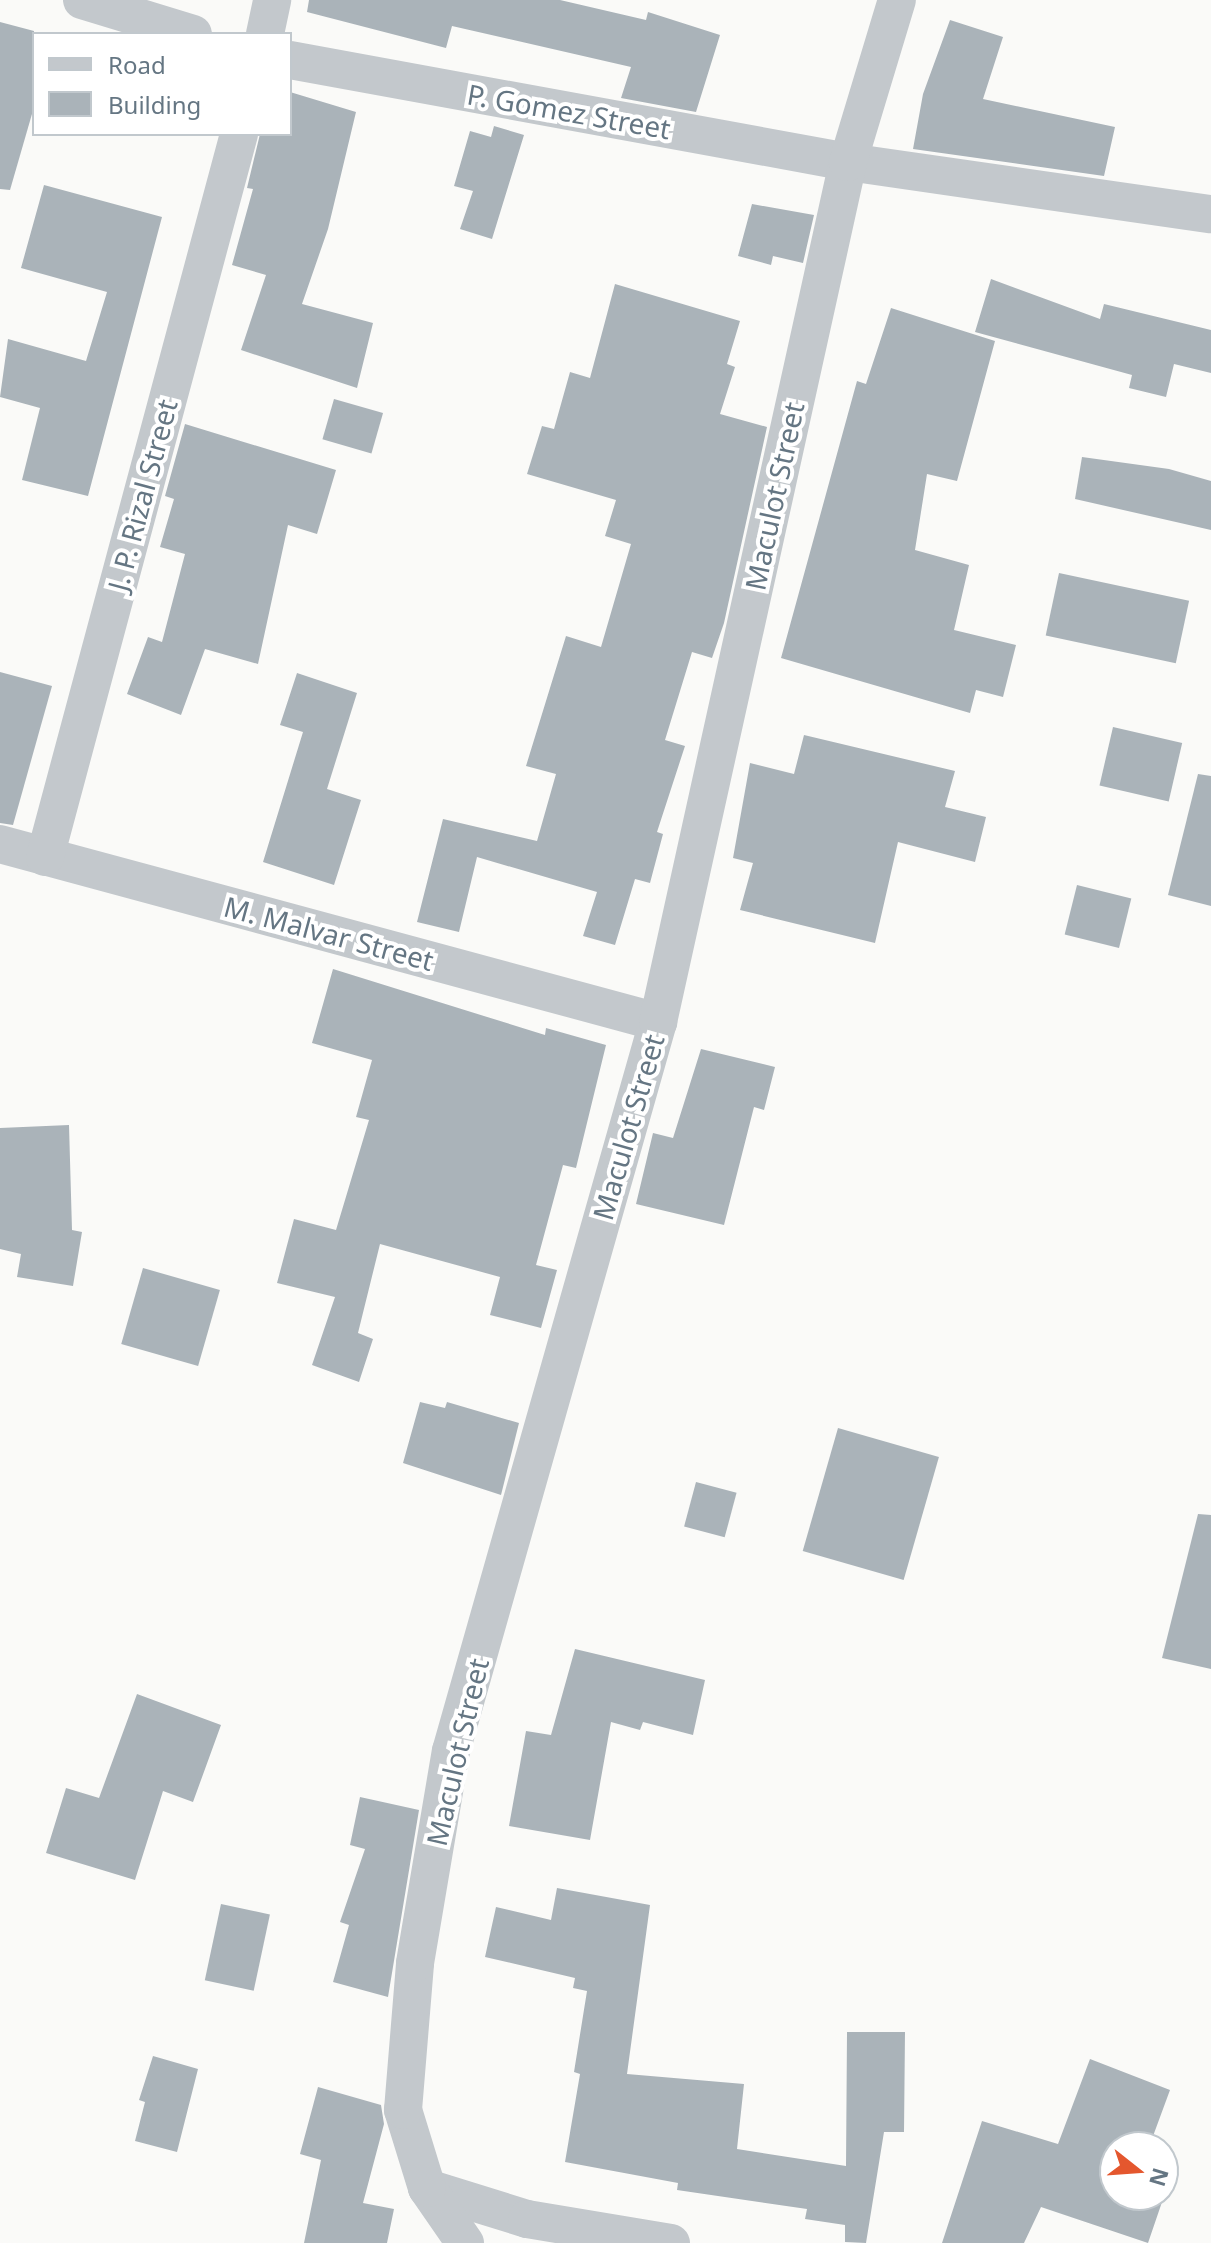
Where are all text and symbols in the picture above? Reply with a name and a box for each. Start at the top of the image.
legend [32,32,292,136]
text: Road [108,48,166,81]
street label: P. Gomez Street [465,77,673,145]
text: Building [108,88,201,121]
street label: J. P. Rizal Street [100,396,184,594]
street label: Maculot Street [738,399,810,593]
street label: M. Malvar Street [221,889,437,977]
street label: Maculot Street [585,1030,671,1224]
street label: Maculot Street [419,1655,495,1849]
north arrow [1099,2131,1179,2211]
text: N [1143,2164,1177,2190]

